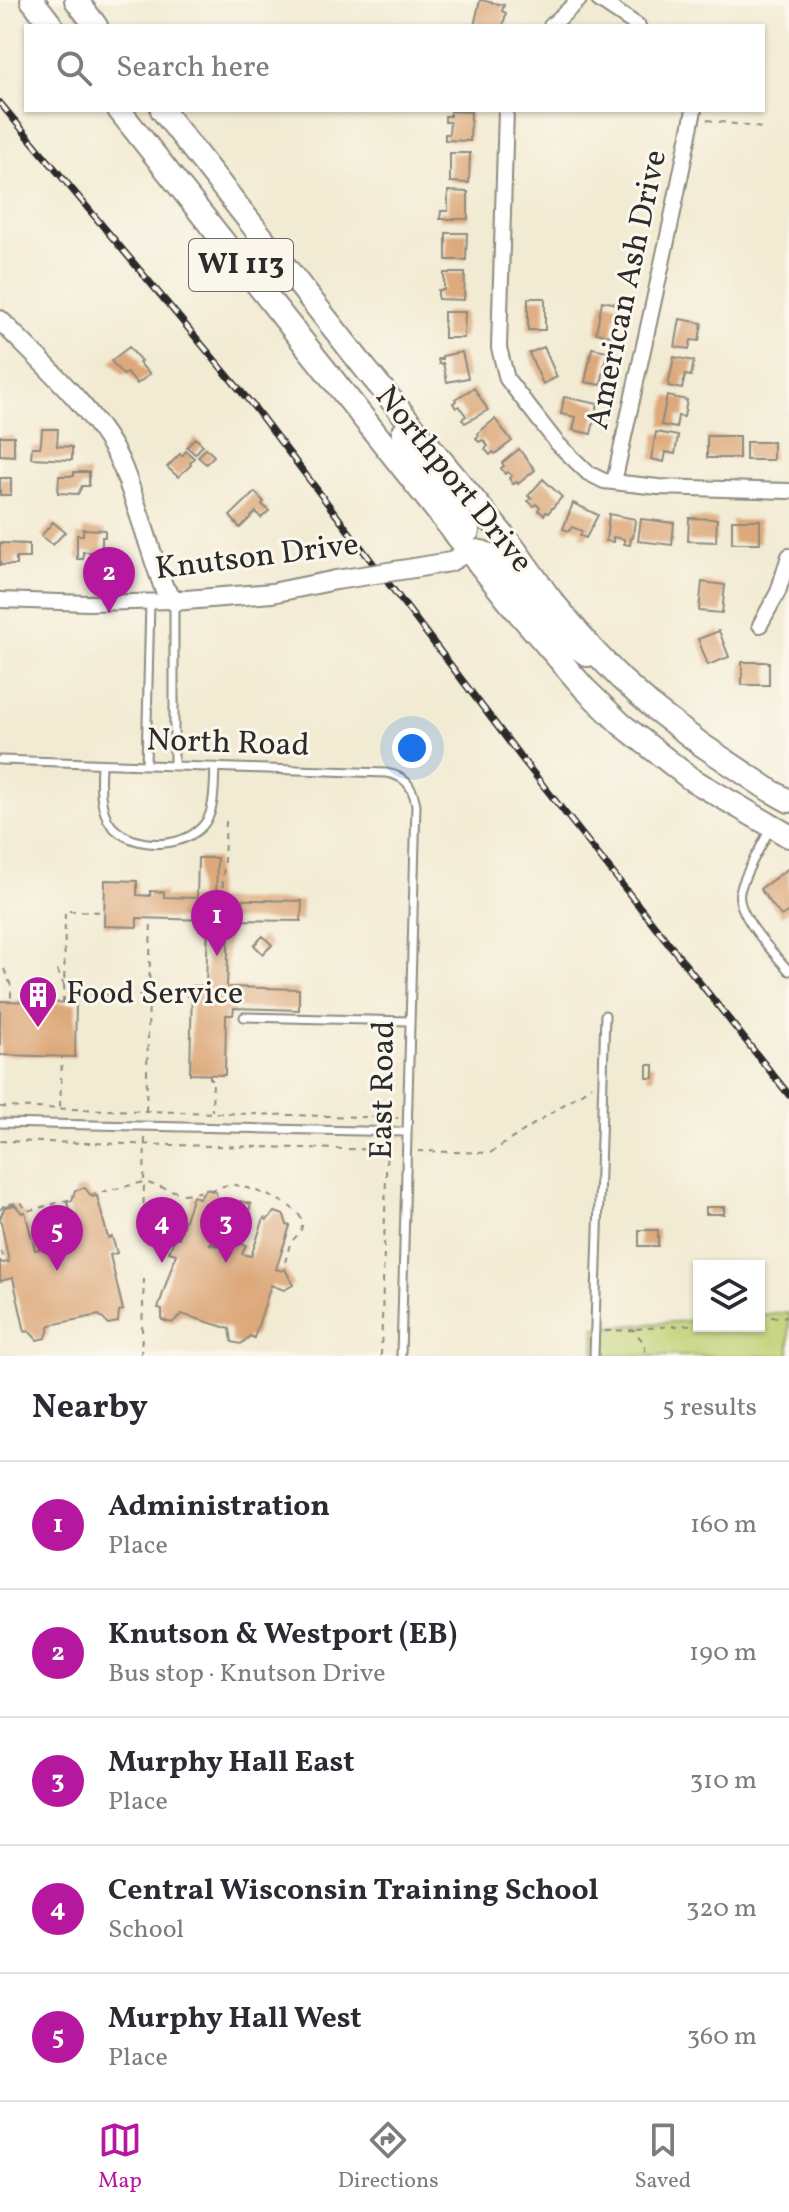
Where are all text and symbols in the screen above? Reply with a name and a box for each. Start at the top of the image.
search box [24,24,765,112]
icon: search [52,46,96,90]
text: Search here [116,47,270,89]
street label: American Ash Drive [577,146,679,434]
road number: WI 113 [189,239,293,291]
street label: Northport Drive [364,377,542,583]
street label: Knutson Drive [153,524,361,592]
pin: 2 [83,547,135,613]
street label: North Road [146,719,310,769]
your location [392,728,432,768]
pin: 1 [191,890,243,956]
place label: Food Service [66,973,243,1017]
building icon: Food Service [17,974,59,1029]
street label: East Road [361,1020,407,1160]
pin: 4 [136,1197,188,1263]
pin: 3 [200,1197,252,1263]
pin: 5 [31,1205,83,1271]
map controls [693,1260,765,1332]
button: layers [693,1260,765,1332]
text: Nearby [32,1385,148,1432]
text: 5 results [662,1390,757,1426]
text: Administration [108,1486,330,1528]
text: 1 [53,1507,63,1543]
text: 160 m [690,1507,757,1543]
text: Place [108,1528,168,1564]
text: Knutson & Westport (EB) [108,1614,457,1656]
text: 2 [51,1635,65,1671]
text: 190 m [689,1635,757,1671]
text: Bus stop · Knutson Drive [108,1656,386,1692]
text: Murphy Hall East [108,1742,354,1784]
text: 3 [51,1763,65,1799]
text: 310 m [690,1763,757,1799]
text: Place [108,1784,168,1820]
text: Central Wisconsin Training School [108,1870,599,1912]
text: 4 [50,1891,66,1927]
text: 320 m [686,1891,757,1927]
text: School [108,1912,184,1948]
text: Murphy Hall West [108,1998,362,2040]
text: 5 [52,2019,64,2055]
text: 360 m [687,2019,757,2055]
text: Place [108,2040,168,2076]
tab: Map [98,2118,142,2197]
tab: Directions [338,2118,439,2197]
tab: Saved [634,2118,691,2197]

